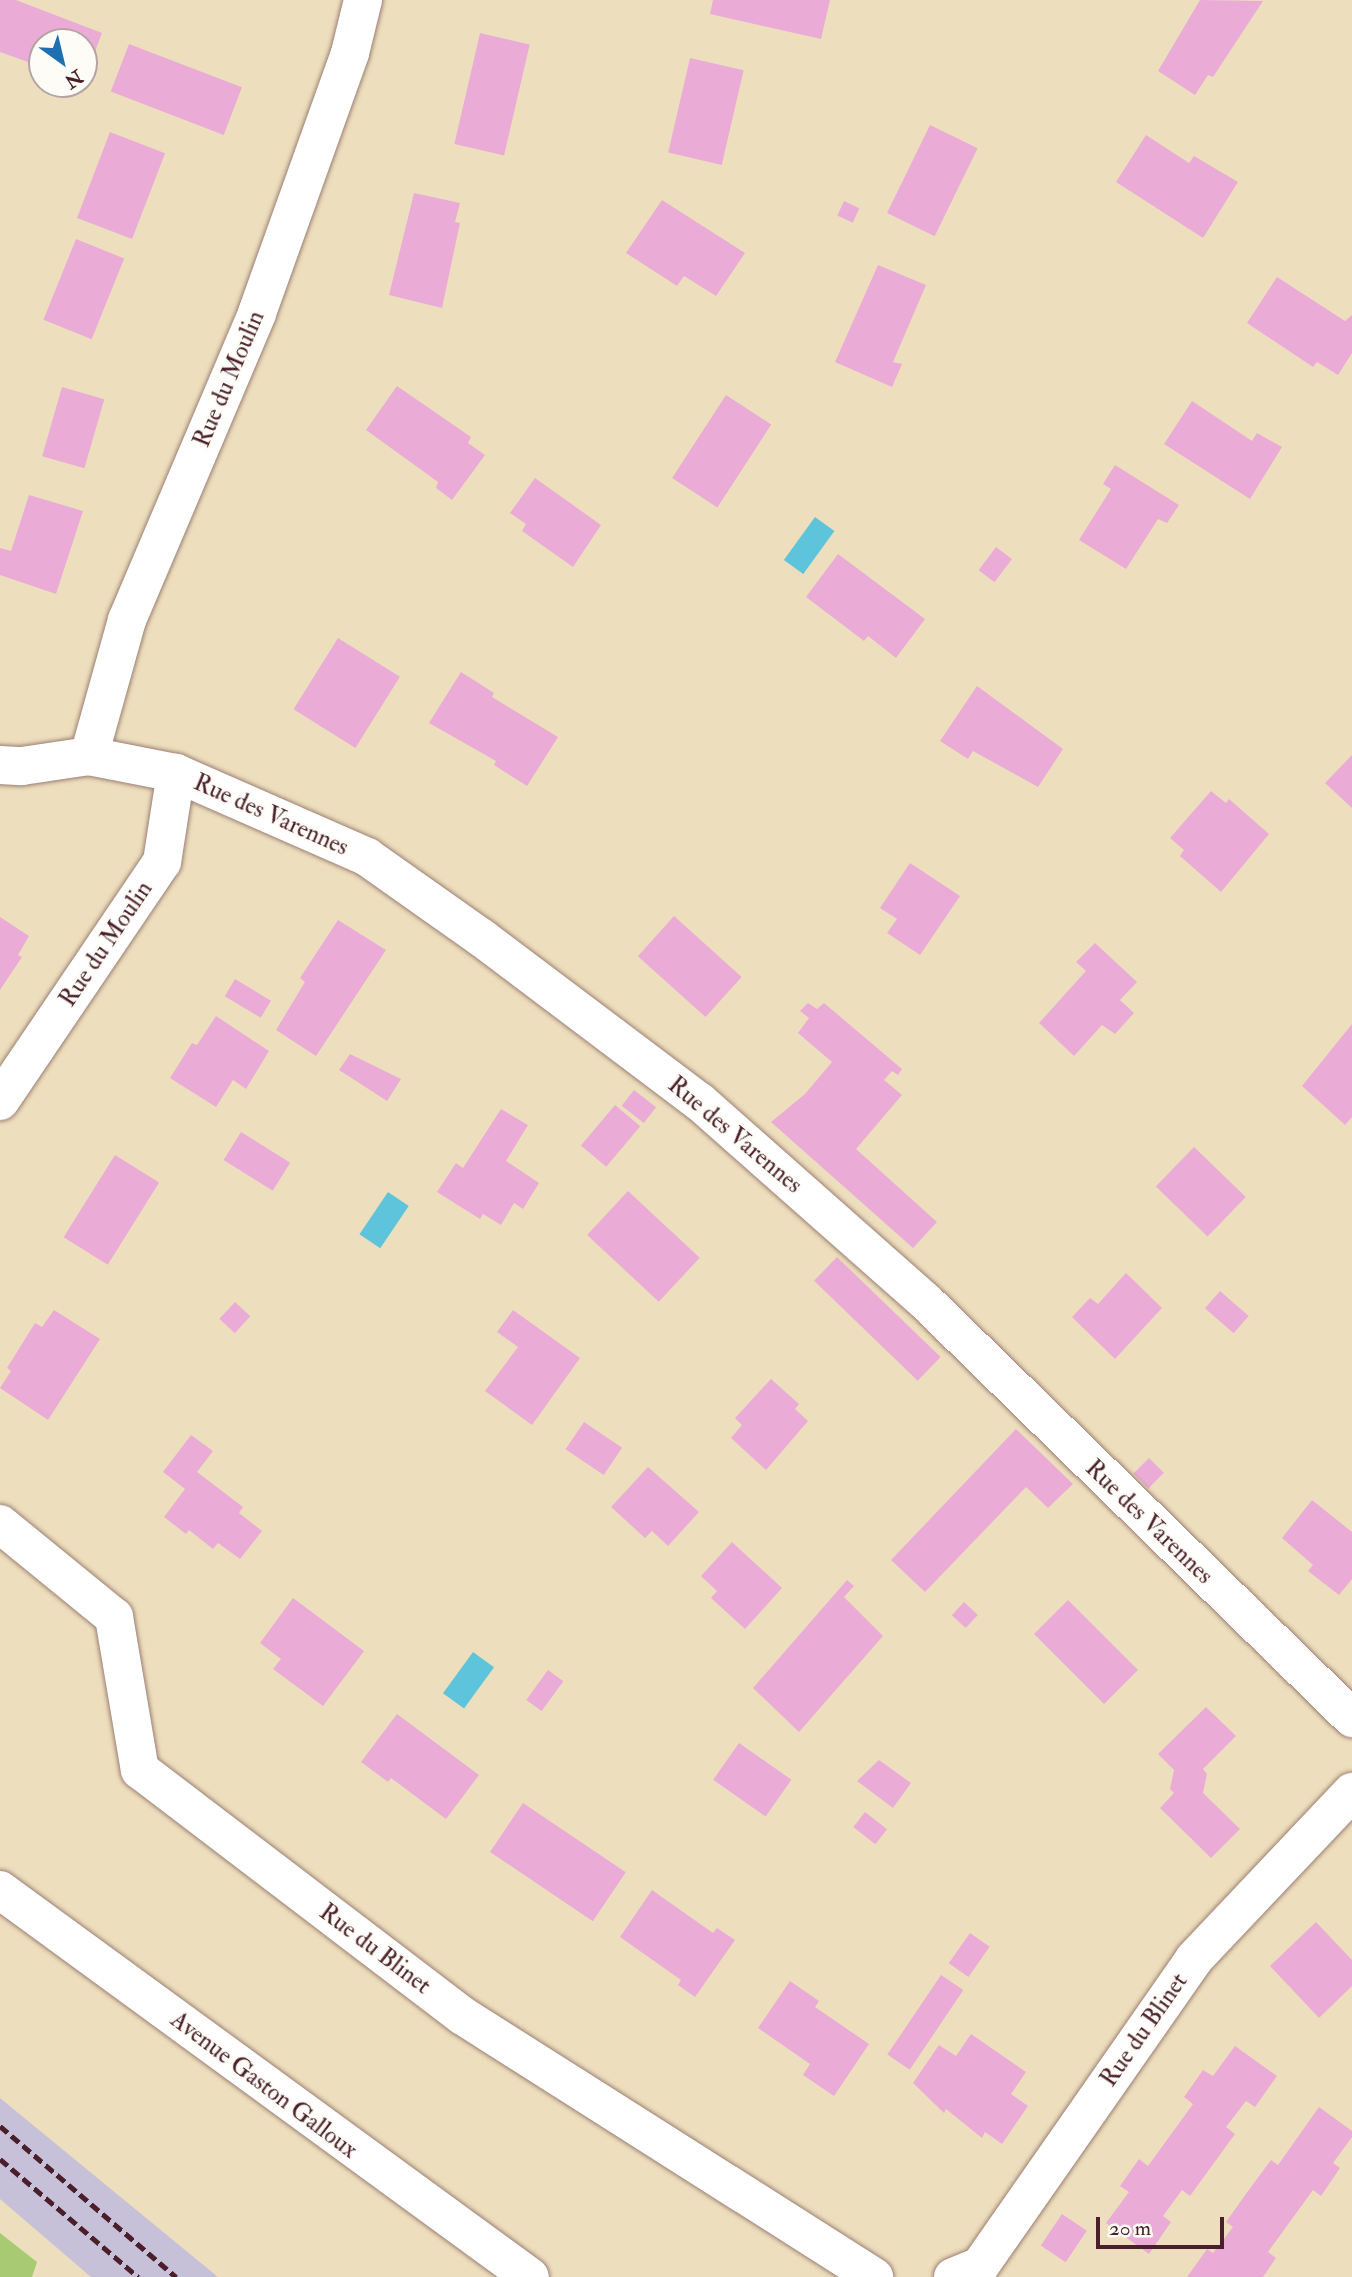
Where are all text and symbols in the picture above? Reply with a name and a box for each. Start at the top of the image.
north arrow [28,28,98,98]
text: N [60,64,87,93]
street label: Rue du Moulin [187,306,271,452]
street label: Rue des Varennes [189,768,353,862]
street label: Rue du Moulin [53,876,159,1012]
street label: Rue des Varennes [662,1071,808,1199]
street label: Rue des Varennes [1079,1454,1219,1590]
street label: Rue du Blinet [314,1898,436,2000]
street label: Rue du Blinet [1094,1968,1194,2092]
street label: Avenue Gaston Galloux [165,2005,363,2165]
scale bar [1100,2204,1228,2248]
text: 20 m [1109,2215,1151,2242]

